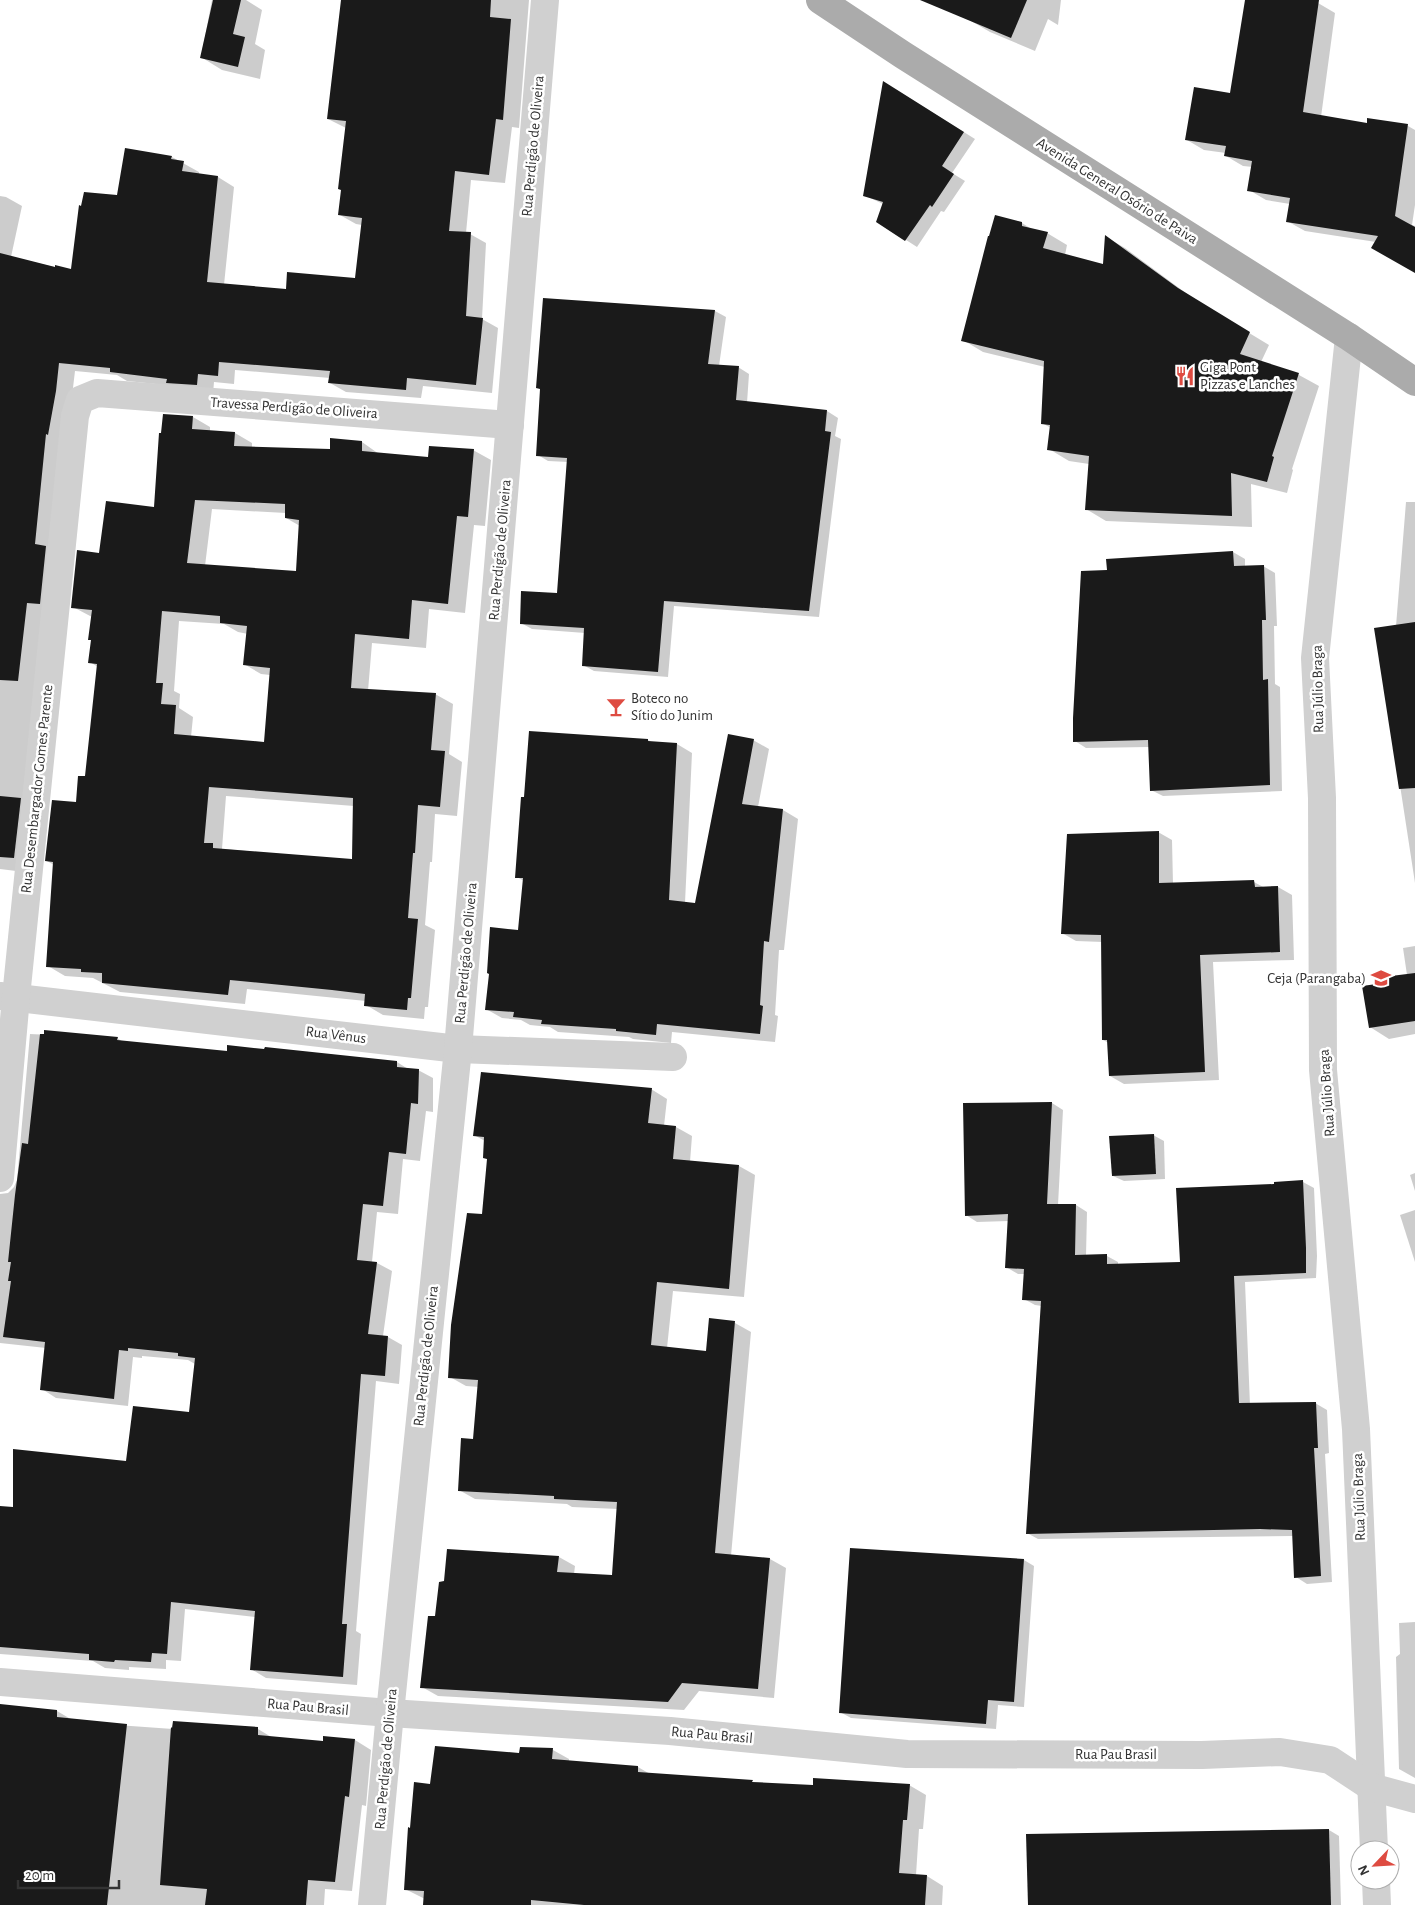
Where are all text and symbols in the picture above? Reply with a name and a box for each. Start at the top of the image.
street label: Rua Perdigão de Oliveira [519,75,547,217]
street label: Avenida General Osório de Paiva [1034,135,1200,247]
place label: Giga Pont Pizzas e Lanches [1200,360,1295,392]
restaurant icon: Giga Pont Pizzas e Lanches [1174,365,1196,387]
street label: Travessa Perdigão de Oliveira [210,395,378,421]
street label: Rua Perdigão de Oliveira [486,479,514,621]
street label: Rua Júlio Braga [1310,645,1326,733]
street label: Rua Desembargador Gomes Parente [19,684,55,894]
place label: Boteco no Sítio do Junim [631,691,713,723]
bar icon: Boteco no Sítio do Junim [605,696,627,718]
street label: Rua Perdigão de Oliveira [452,882,480,1024]
school or university icon: Ceja (Parangaba) [1370,967,1392,989]
place label: Ceja (Parangaba) [1267,971,1366,986]
street label: Rua Vênus [305,1024,367,1046]
street label: Rua Júlio Braga [1316,1049,1338,1137]
street label: Rua Perdigão de Oliveira [411,1285,441,1427]
street label: Rua Júlio Braga [1350,1453,1368,1541]
street label: Rua Perdigão de Oliveira [372,1688,400,1830]
street label: Rua Pau Brasil [267,1696,349,1718]
street label: Rua Pau Brasil [671,1724,753,1746]
street label: Rua Pau Brasil [1075,1747,1157,1762]
north arrow [1350,1840,1400,1890]
scale bar [18,1858,119,1890]
text: N [1356,1863,1373,1877]
text: 20 m [25,1868,54,1883]

